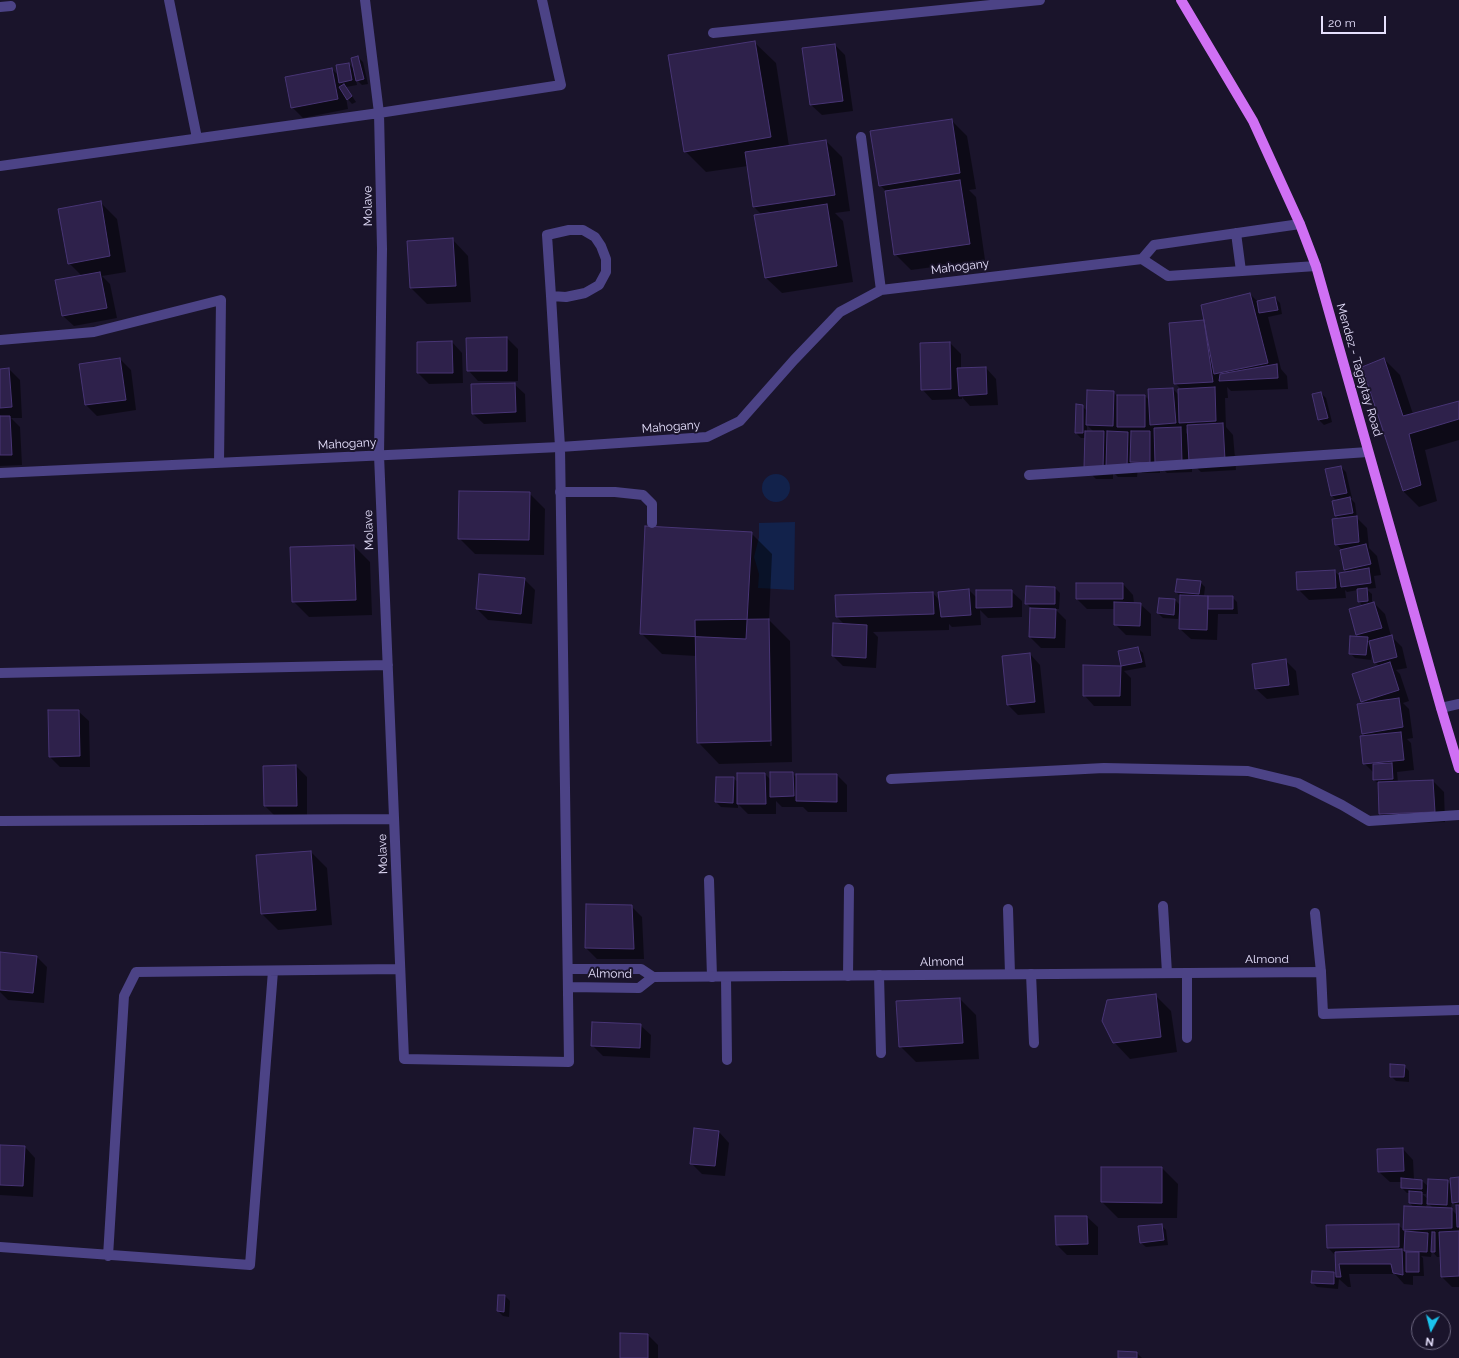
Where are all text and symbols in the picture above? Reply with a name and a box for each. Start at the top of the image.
scale bar [1323,8,1388,34]
text: 20 m [1328,16,1356,30]
street label: Molave [360,186,376,226]
street label: Mahogany [930,256,990,278]
street label: Mendez - Tagaytay Road [1333,302,1385,438]
street label: Mahogany [641,418,701,436]
street label: Mahogany [317,435,377,453]
street label: Molave [361,510,377,550]
street label: Molave [375,834,391,874]
street label: Almond [1245,952,1289,966]
street label: Almond [920,954,964,970]
street label: Almond [588,966,632,982]
north arrow [1411,1310,1451,1350]
text: N [1425,1334,1435,1348]

